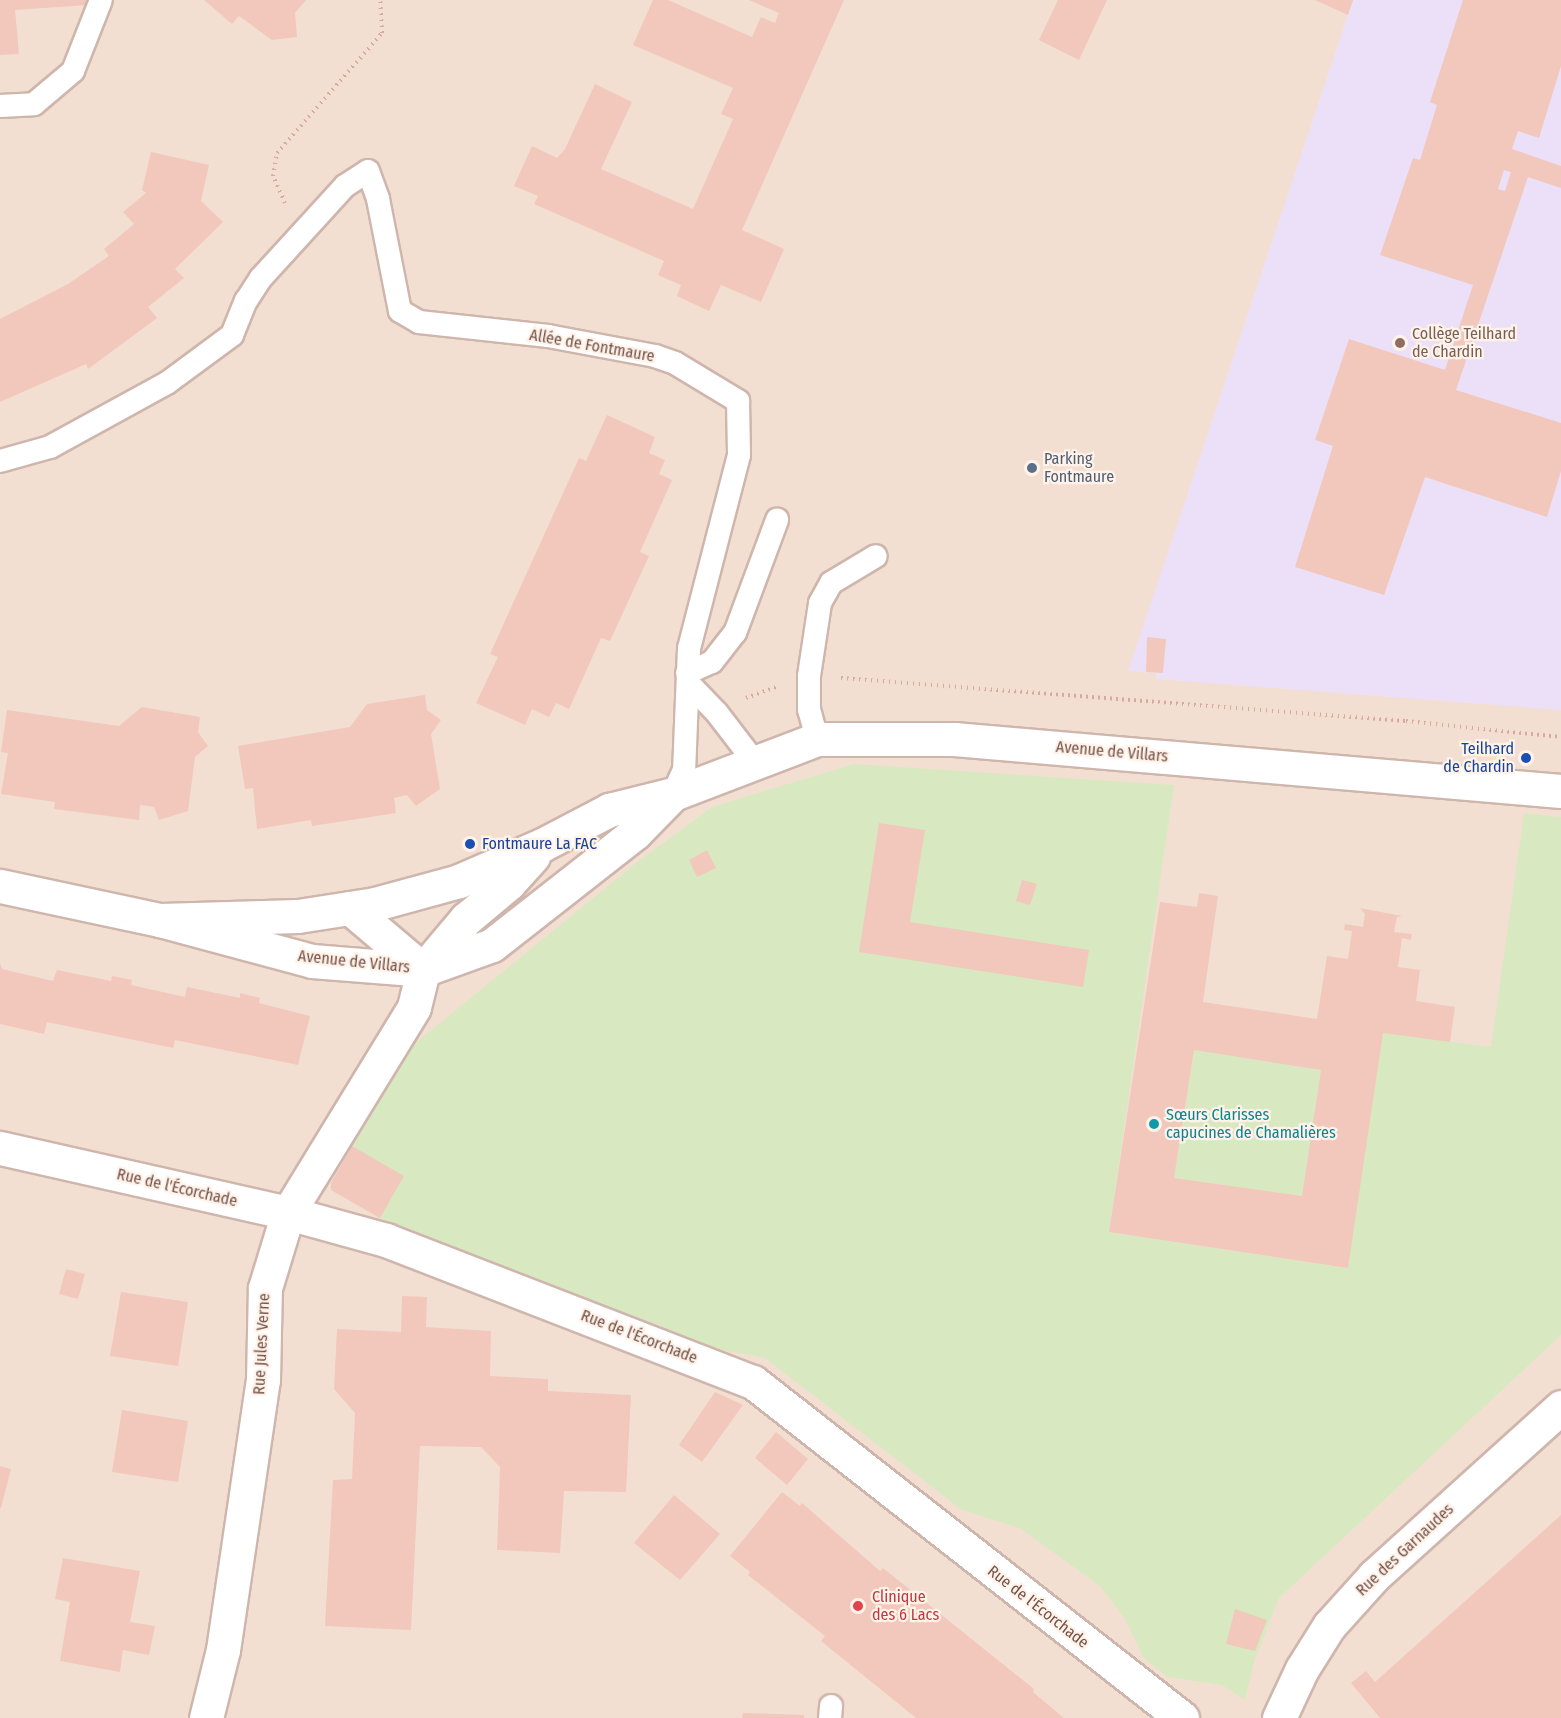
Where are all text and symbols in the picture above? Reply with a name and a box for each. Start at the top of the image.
place label: Collège Teilhard de Chardin [1412,324,1516,362]
street label: Allée de Fontmaure [528,326,656,366]
marker: Collège Teilhard de Chardin [1393,336,1407,350]
place label: Parking Fontmaure [1044,449,1114,487]
marker: Parking Fontmaure [1025,461,1039,475]
street label: Avenue de Villars [1055,738,1169,766]
place label: Teilhard de Chardin [1443,739,1514,777]
marker: Teilhard de Chardin [1519,751,1533,765]
place label: Fontmaure La FAC [482,834,597,854]
marker: Fontmaure La FAC [463,837,477,851]
street label: Avenue de Villars [297,947,411,977]
place label: Sœurs Clarisses capucines de Chamalières [1166,1105,1336,1143]
marker: Sœurs Clarisses capucines de Chamalières [1147,1117,1161,1131]
street label: Rue de l'Écorchade [115,1165,239,1211]
street label: Rue Jules Verne [250,1293,274,1395]
street label: Rue de l'Écorchade [578,1306,700,1368]
street label: Rue des Garnaudes [1352,1500,1458,1600]
street label: Rue de l'Écorchade [984,1562,1092,1652]
place label: Clinique des 6 Lacs [872,1587,939,1625]
marker: Clinique des 6 Lacs [849,1597,867,1615]

